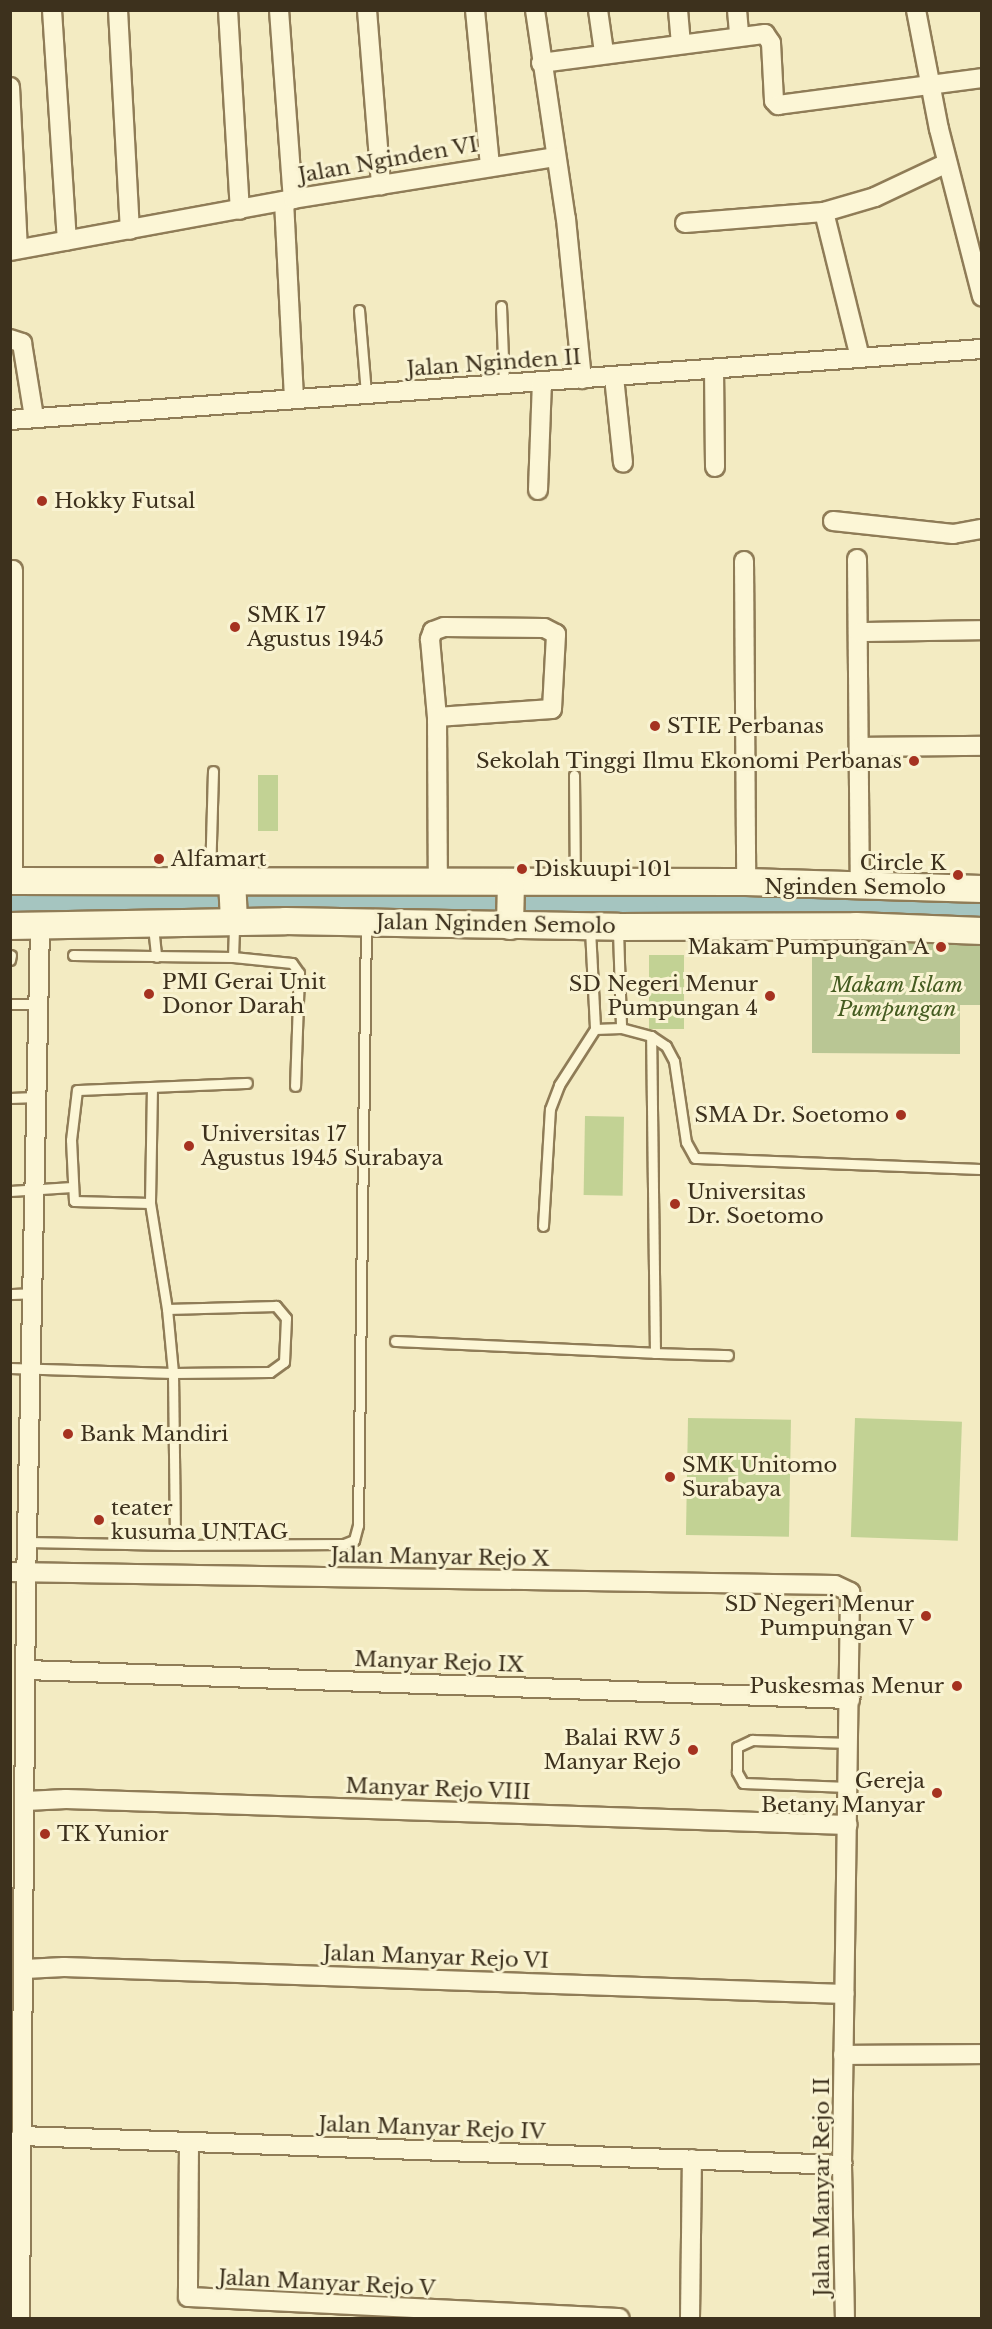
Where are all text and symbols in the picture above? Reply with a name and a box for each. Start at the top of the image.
street label: Jalan Nginden VI [296,132,480,188]
street label: Jalan Nginden II [406,344,582,382]
place label: Hokky Futsal [54,488,196,514]
marker: Hokky Futsal [35,494,49,508]
place label: SMK 17 Agustus 1945 [247,602,384,652]
marker: SMK 17 Agustus 1945 [228,620,242,634]
place label: STIE Perbanas [667,713,824,739]
marker: STIE Perbanas [648,719,662,733]
place label: Sekolah Tinggi Ilmu Ekonomi Perbanas [475,748,902,774]
marker: Sekolah Tinggi Ilmu Ekonomi Perbanas [907,754,921,768]
place label: Alfamart [171,846,266,872]
place label: Circle K Nginden Semolo [764,850,946,900]
marker: Alfamart [152,852,166,866]
place label: Diskuupi 101 [534,856,672,882]
marker: Diskuupi 101 [515,862,529,876]
marker: Circle K Nginden Semolo [951,868,965,882]
street label: Jalan Nginden Semolo [376,909,616,939]
place label: Makam Pumpungan A [687,934,929,960]
marker: Makam Pumpungan A [934,940,948,954]
place label: PMI Gerai Unit Donor Darah [162,969,326,1019]
place label: SD Negeri Menur Pumpungan 4 [569,971,758,1021]
park label: Makam Islam Pumpungan [831,972,963,1022]
marker: PMI Gerai Unit Donor Darah [140,985,158,1003]
marker: SD Negeri Menur Pumpungan 4 [763,989,777,1003]
place label: SMA Dr. Soetomo [694,1102,889,1128]
marker: SMA Dr. Soetomo [894,1108,908,1122]
place label: Universitas 17 Agustus 1945 Surabaya [201,1121,443,1171]
marker: Universitas 17 Agustus 1945 Surabaya [182,1139,196,1153]
place label: Universitas Dr. Soetomo [687,1179,824,1229]
marker: Universitas Dr. Soetomo [668,1197,682,1211]
place label: Bank Mandiri [80,1421,229,1447]
marker: Bank Mandiri [61,1427,75,1441]
place label: SMK Unitomo Surabaya [682,1452,838,1502]
marker: SMK Unitomo Surabaya [663,1470,677,1484]
place label: teater kusuma UNTAG [111,1495,288,1545]
marker: teater kusuma UNTAG [92,1513,106,1527]
street label: Jalan Manyar Rejo X [330,1542,550,1572]
place label: SD Negeri Menur Pumpungan V [725,1591,914,1641]
marker: SD Negeri Menur Pumpungan V [919,1609,933,1623]
street label: Manyar Rejo IX [354,1646,524,1678]
place label: Puskesmas Menur [750,1673,944,1699]
marker: Puskesmas Menur [948,1677,966,1695]
place label: Balai RW 5 Manyar Rejo [543,1725,681,1775]
marker: Balai RW 5 Manyar Rejo [686,1743,700,1757]
place label: Gereja Betany Manyar [760,1768,925,1818]
street label: Manyar Rejo VIII [344,1773,532,1805]
marker: Gereja Betany Manyar [930,1786,944,1800]
place label: TK Yunior [57,1821,170,1847]
marker: TK Yunior [38,1827,52,1841]
street label: Jalan Manyar Rejo VI [322,1940,550,1974]
street label: Jalan Manyar Rejo II [809,2077,835,2297]
street label: Jalan Manyar Rejo IV [318,2111,546,2145]
street label: Jalan Manyar Rejo V [217,2265,437,2301]

